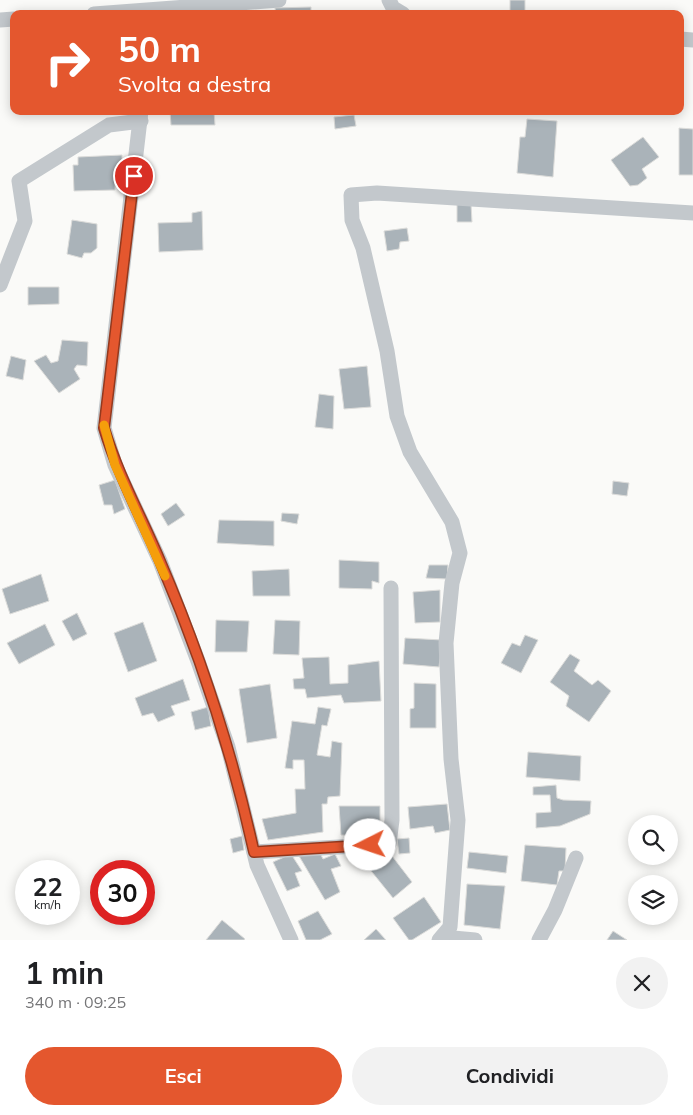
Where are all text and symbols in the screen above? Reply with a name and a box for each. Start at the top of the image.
text: 50 m [118,27,201,71]
icon: right [35,30,100,95]
text: Svolta a destra [118,70,271,98]
pin [113,155,155,197]
icon: arrive [120,162,148,190]
map controls [628,815,678,925]
button: search [628,815,678,865]
position arrow [343,818,395,870]
speed limit sign: 30 [90,860,155,925]
text: 22 [32,871,63,902]
button: layers [628,875,678,925]
text: km/h [34,897,61,912]
text: 1 min [25,954,104,992]
button: close [616,957,668,1009]
text: 340 m · 09:25 [25,992,126,1012]
button: Esci [25,1047,342,1105]
button: Condividi [352,1047,668,1105]

